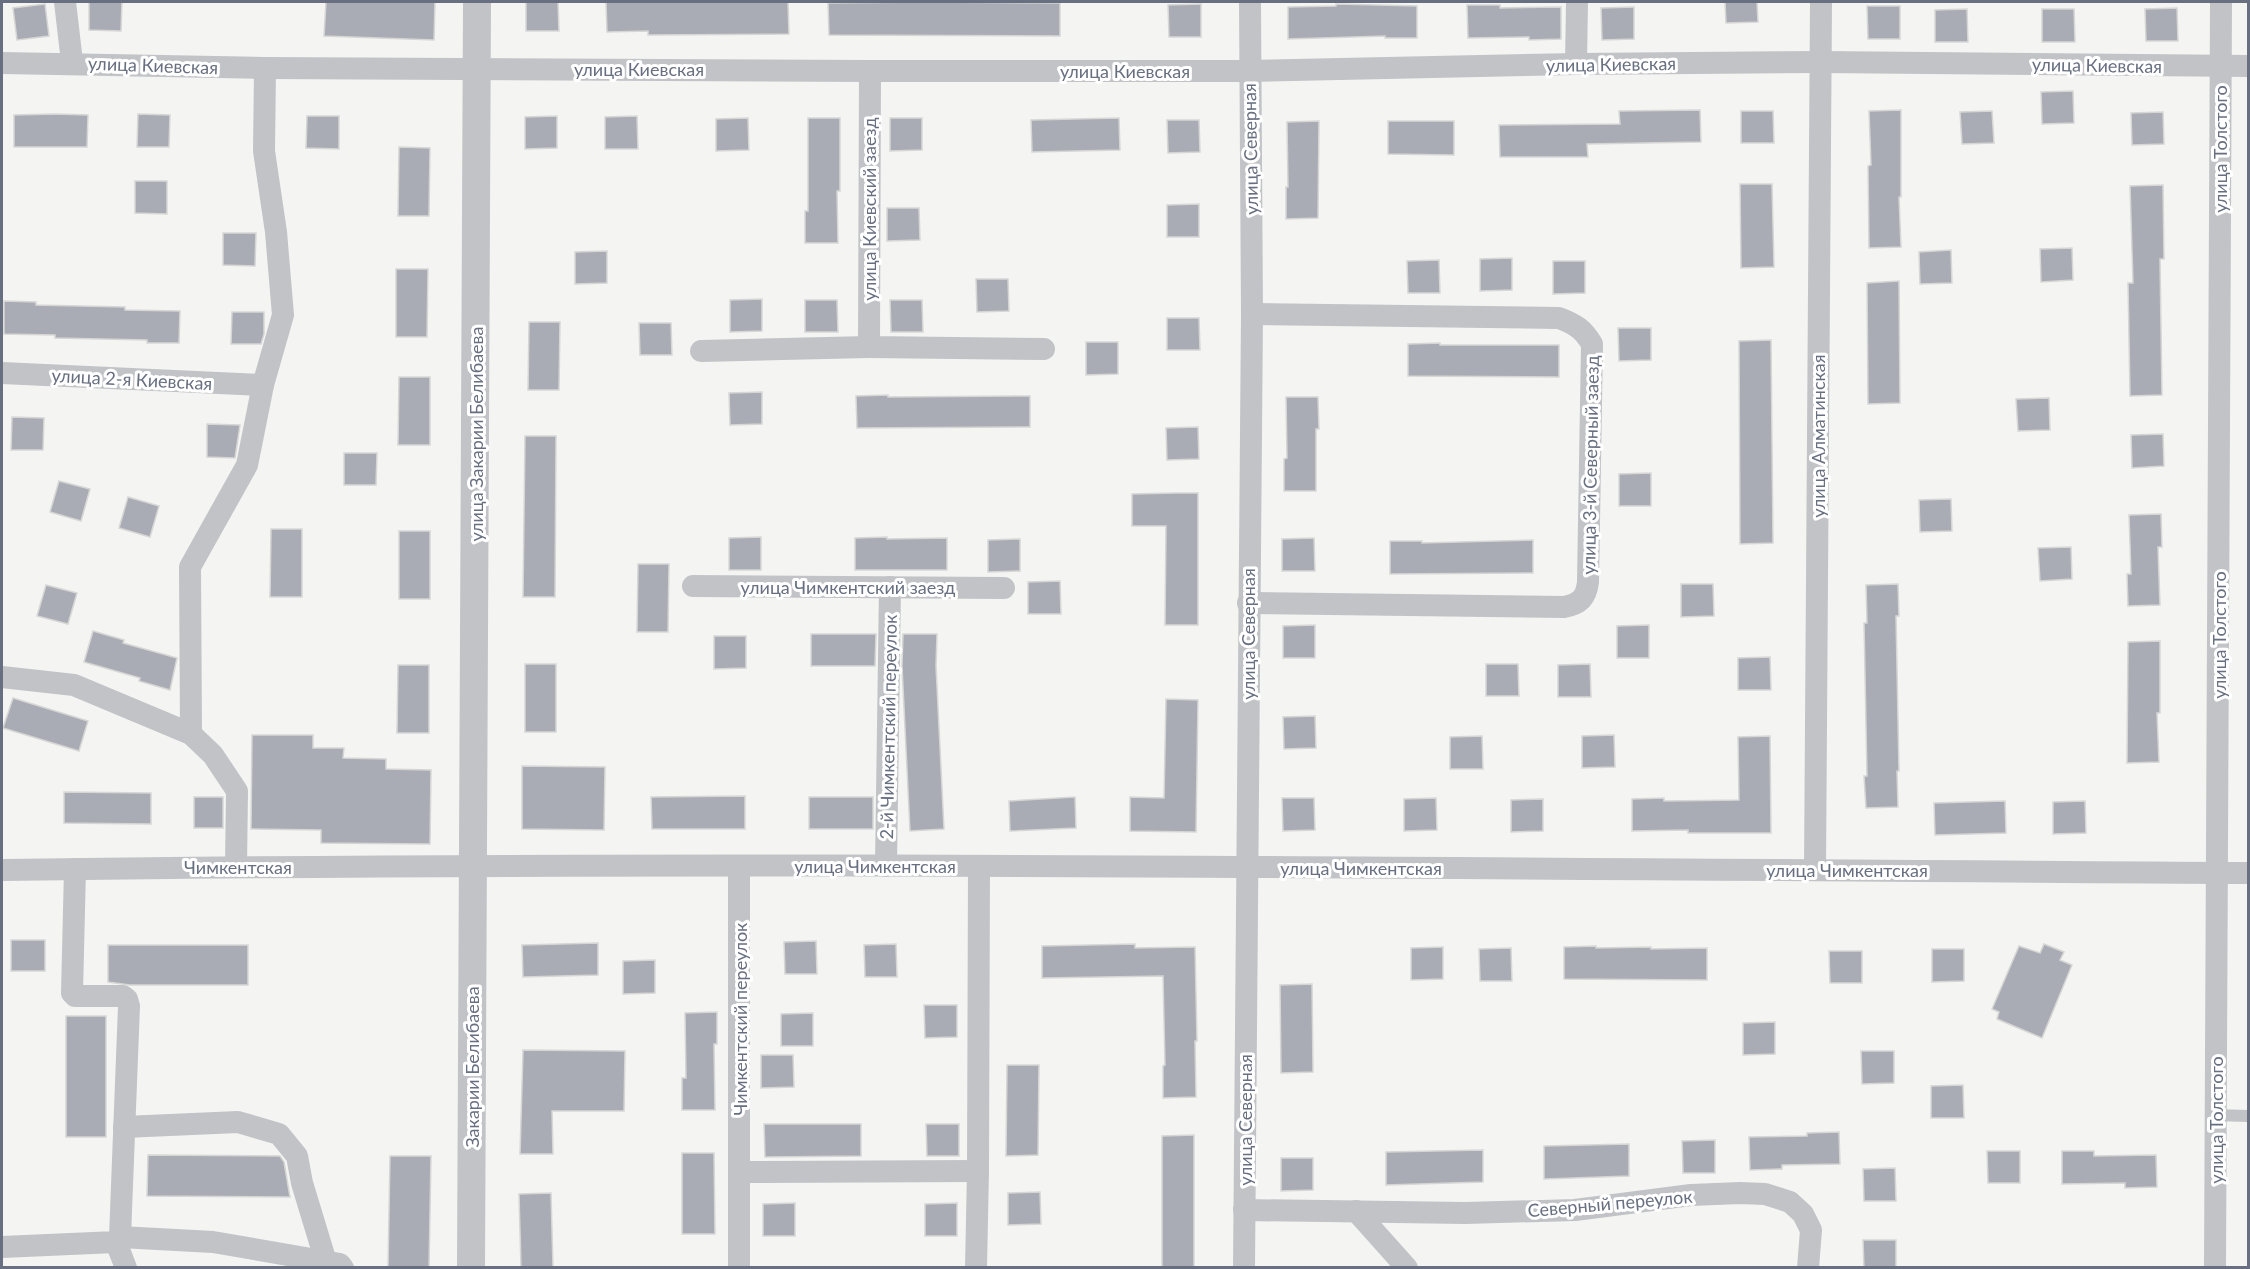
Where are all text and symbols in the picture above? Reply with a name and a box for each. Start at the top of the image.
street label: улица Киевская [88,52,218,78]
street label: улица Киевская [1546,52,1676,76]
street label: улица Киевская [2032,53,2162,77]
street label: улица Киевская [574,58,704,80]
street label: улица Киевская [1060,60,1190,82]
street label: улица Северная [1238,83,1262,215]
street label: улица Толстого [2209,85,2231,213]
street label: улица Киевский заезд [858,117,880,301]
street label: улица Закарии Белибаева [465,327,487,541]
street label: улица Алматинская [1807,354,1829,518]
street label: улица 3-й Северный заезд [1577,355,1603,575]
street label: улица 2-я Киевская [51,364,213,394]
street label: улица Северная [1237,568,1259,700]
street label: улица Толстого [2208,571,2230,699]
street label: улица Чимкентский заезд [741,576,955,598]
street label: 2-й Чимкентский переулок [875,614,901,840]
street label: улица Чимкентская [794,855,956,877]
street label: Чимкентская [184,856,292,878]
street label: улица Чимкентская [1280,857,1442,879]
street label: улица Чимкентская [1766,859,1928,881]
street label: Чимкентский переулок [729,922,751,1115]
street label: Закарии Белибаева [461,986,483,1148]
street label: улица Северная [1234,1054,1256,1186]
street label: улица Толстого [2205,1056,2227,1184]
street label: Северный переулок [1527,1185,1694,1221]

